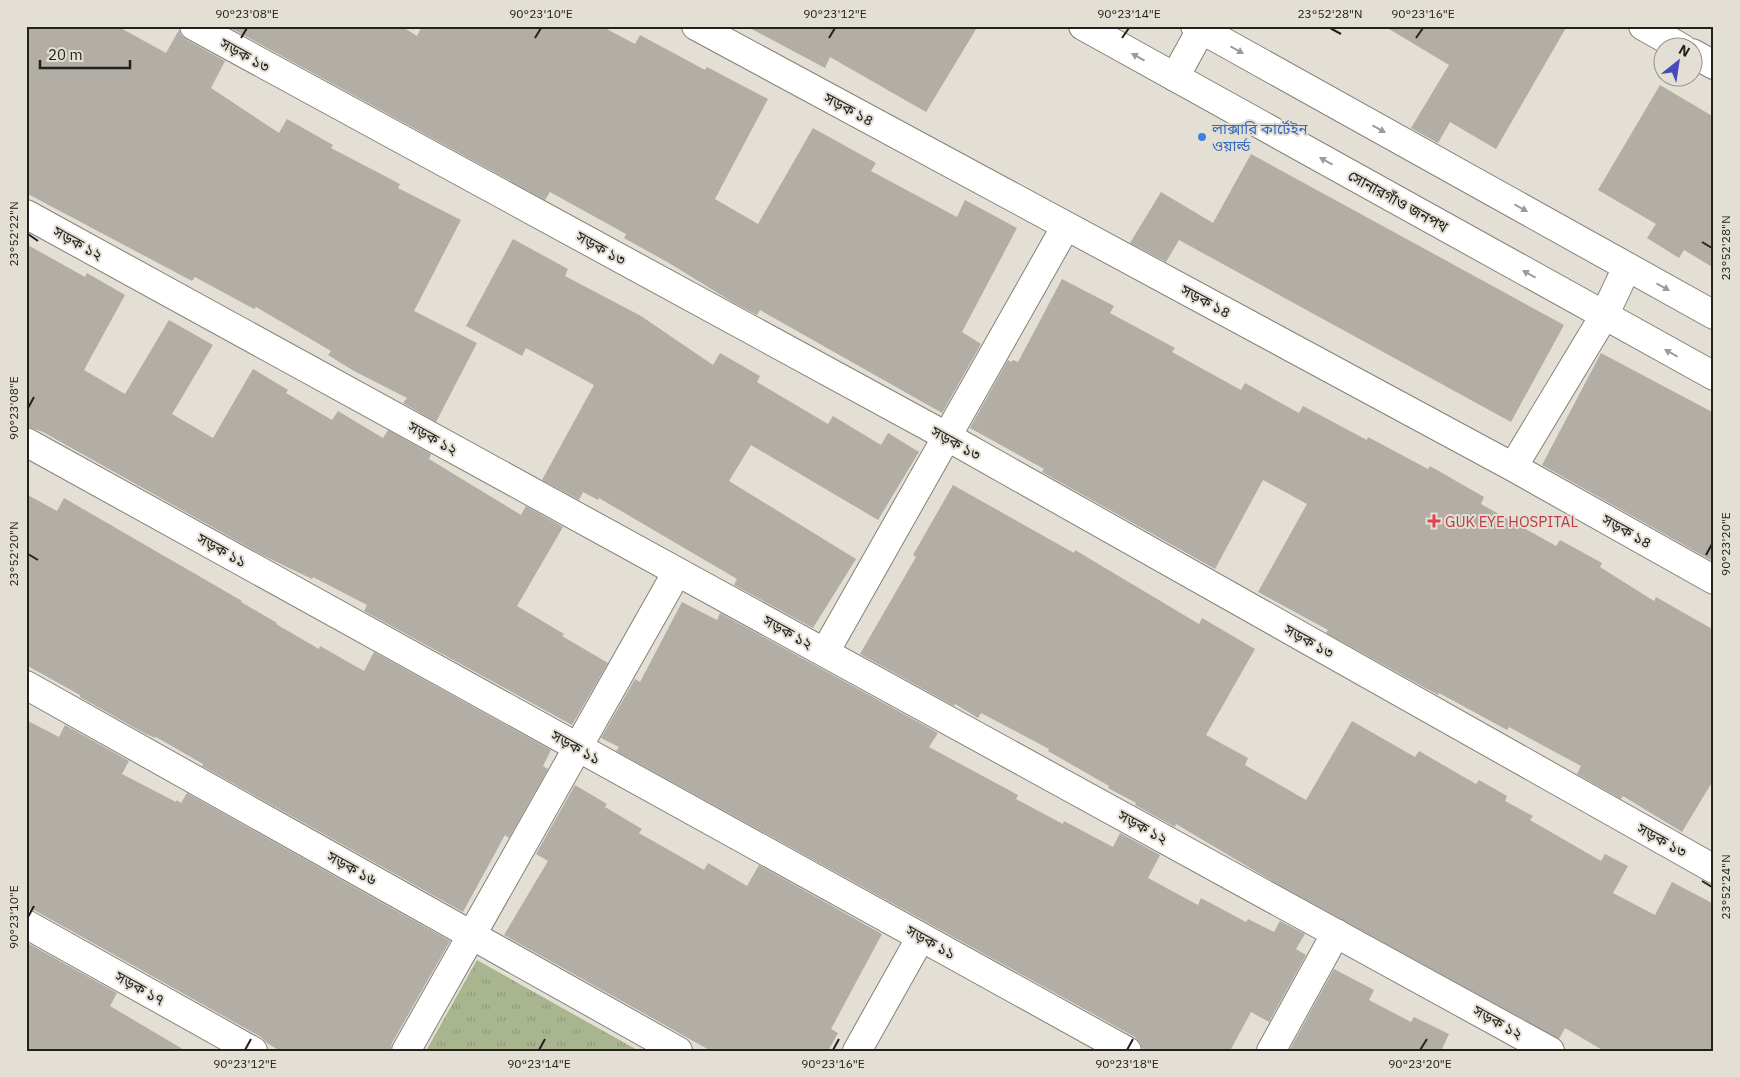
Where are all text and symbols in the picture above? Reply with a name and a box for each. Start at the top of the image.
text: 90°23'08"E [215,6,279,21]
text: 90°23'10"E [509,6,573,21]
text: 90°23'12"E [803,6,867,21]
text: 90°23'14"E [1097,6,1161,21]
text: 23°52'28"N [1297,6,1363,21]
text: 90°23'16"E [1391,6,1455,21]
street label: সড়ক ১৩ [216,33,273,76]
scale bar [40,38,130,70]
north arrow [1652,38,1702,88]
text: N [1676,40,1693,61]
text: 20 m [48,45,83,64]
one-way arrow [1230,46,1245,54]
one-way arrow [1131,52,1144,61]
street label: সড়ক ১৪ [820,88,877,130]
place label: লাক্সারি কার্টেইন ওয়ার্ল্ড [1211,119,1309,155]
one-way arrow [1372,125,1387,133]
marker: লাক্সারি কার্টেইন ওয়ার্ল্ড [1196,131,1208,143]
one-way arrow [1318,157,1333,165]
street label: সোনারগাঁও জনপথ [1345,166,1452,236]
text: 23°52'22"N [6,201,21,267]
one-way arrow [1514,204,1529,212]
text: 23°52'28"N [1718,215,1733,281]
street label: সড়ক ১২ [49,221,106,264]
street label: সড়ক ১৩ [572,226,629,269]
one-way arrow [1521,270,1536,278]
street label: সড়ক ১৪ [1177,280,1234,322]
one-way arrow [1656,283,1671,291]
one-way arrow [1664,348,1678,357]
text: 90°23'08"E [6,376,21,440]
street label: সড়ক ১২ [404,416,461,459]
street label: সড়ক ১৩ [927,421,984,464]
street label: সড়ক ১৪ [1598,509,1655,552]
place label: GUK EYE HOSPITAL [1445,512,1578,531]
text: 90°23'20"E [1718,512,1733,576]
marker: GUK EYE HOSPITAL [1427,514,1441,528]
text: 23°52'20"N [6,521,21,587]
street label: সড়ক ১১ [193,528,250,571]
street label: সড়ক ১২ [759,610,816,653]
street label: সড়ক ১৩ [1280,619,1337,662]
street label: সড়ক ১১ [547,725,604,768]
street label: সড়ক ১২ [1114,805,1171,848]
street label: সড়ক ১৩ [1633,818,1690,861]
street label: সড়ক ১৬ [323,846,380,889]
text: 23°52'24"N [1718,854,1733,920]
text: 90°23'10"E [6,885,21,949]
street label: সড়ক ১১ [902,920,959,963]
street label: সড়ক ১৭ [111,966,168,1009]
street label: সড়ক ১২ [1469,1000,1526,1043]
text: 90°23'12"E [213,1056,277,1071]
text: 90°23'14"E [507,1056,571,1071]
text: 90°23'16"E [801,1056,865,1071]
text: 90°23'18"E [1095,1056,1159,1071]
text: 90°23'20"E [1388,1056,1452,1071]

